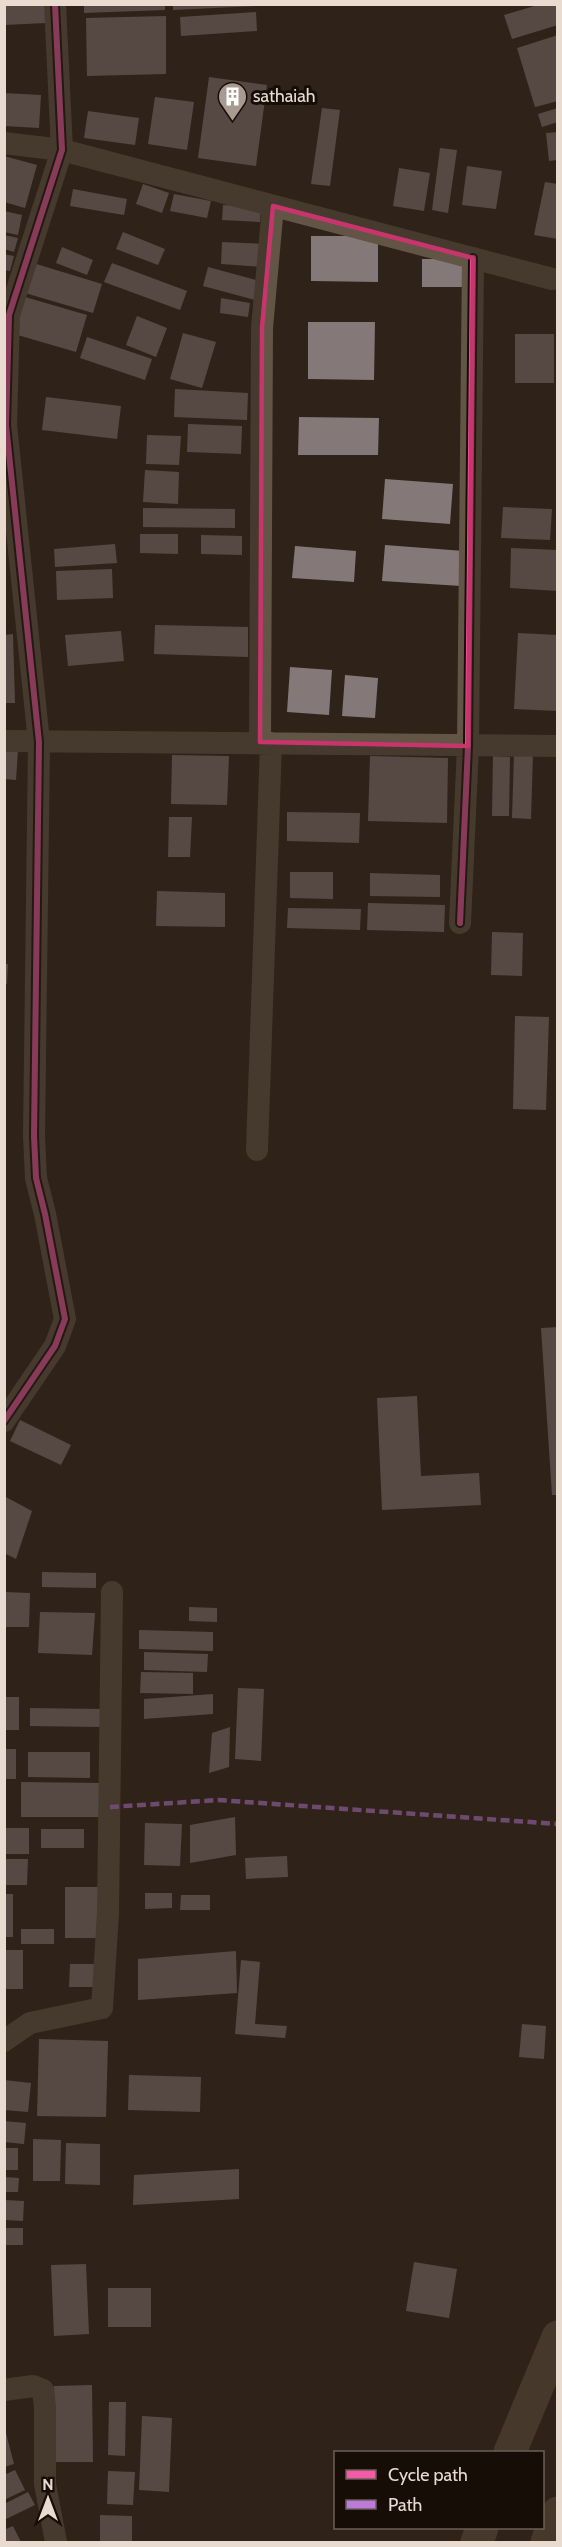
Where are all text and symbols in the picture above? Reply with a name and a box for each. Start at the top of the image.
building icon: sathaiah [216,80,248,122]
place label: sathaiah [253,85,316,107]
legend [334,2451,544,2529]
text: Cycle path [388,2464,468,2486]
north arrow [18,2469,78,2529]
text: N [42,2475,54,2494]
text: Path [388,2494,422,2516]

